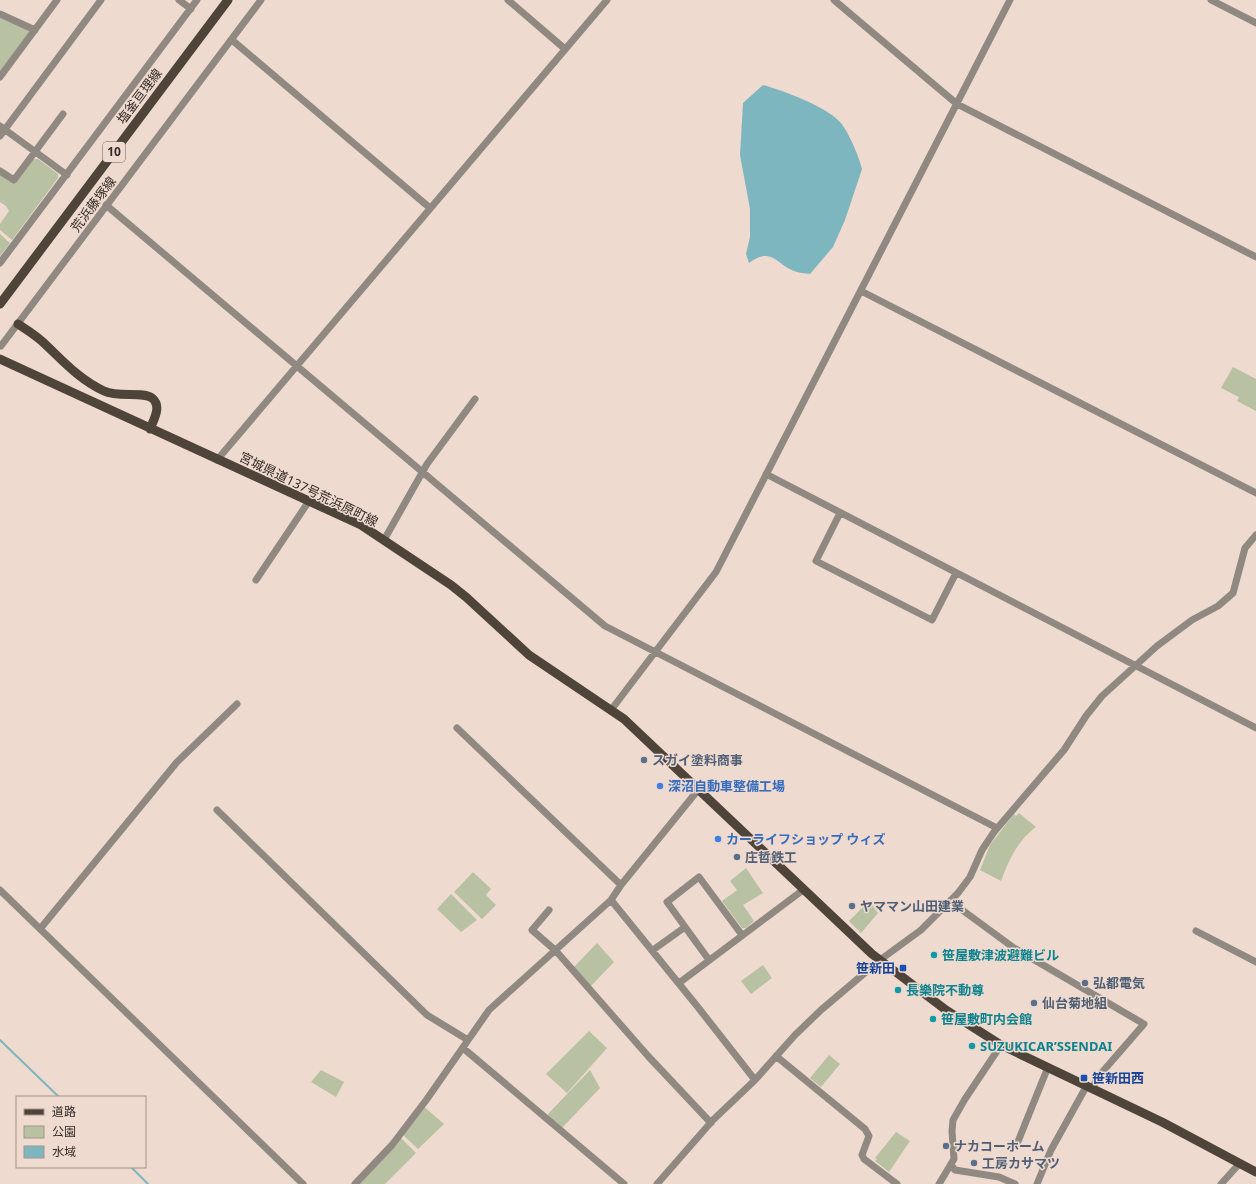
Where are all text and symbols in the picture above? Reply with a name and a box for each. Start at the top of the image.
street label: 塩釜亘理線 [112,65,166,127]
road number: 10 [103,142,125,162]
street label: 荒浜藤塚線 [66,173,120,235]
street label: 宮城県道137号荒浜原町線 [237,448,381,530]
place label: スガイ塗料商事 [652,751,743,769]
marker: スガイ塗料商事 [639,755,649,765]
place label: 深沼自動車整備工場 [668,777,785,795]
marker: 深沼自動車整備工場 [655,781,665,791]
place label: カーライフショップ ウィズ [726,830,885,848]
marker: カーライフショップ ウィズ [713,834,723,844]
place label: 庄哲鉄工 [745,848,797,866]
marker: 庄哲鉄工 [732,852,742,862]
place label: ヤママン山田建業 [860,897,964,915]
marker: ヤママン山田建業 [847,901,857,911]
place label: 笹屋敷津波避難ビル [942,946,1059,964]
marker: 笹屋敷津波避難ビル [929,950,939,960]
place label: 笹新田 [856,959,895,977]
marker: 笹新田 [898,963,908,973]
place label: 弘都電気 [1093,974,1145,992]
marker: 弘都電気 [1080,978,1090,988]
place label: 長樂院不動尊 [906,981,984,999]
marker: 長樂院不動尊 [893,985,903,995]
place label: 仙台菊地組 [1042,994,1107,1012]
marker: 仙台菊地組 [1029,998,1039,1008]
place label: 笹屋敷町内会館 [941,1010,1032,1028]
marker: 笹屋敷町内会館 [928,1014,938,1024]
place label: SUZUKICAR’SSENDAI [980,1037,1112,1055]
marker: SUZUKICAR’SSENDAI [967,1041,977,1051]
place label: 笹新田西 [1092,1069,1144,1087]
marker: 笹新田西 [1079,1073,1089,1083]
legend [16,1096,146,1168]
text: 道路 [52,1103,76,1120]
text: 公園 [52,1123,76,1140]
place label: ナカコーホーム [954,1137,1045,1155]
marker: ナカコーホーム [941,1141,951,1151]
text: 水域 [52,1143,76,1160]
place label: 工房カサマツ [982,1154,1060,1172]
marker: 工房カサマツ [969,1158,979,1168]

